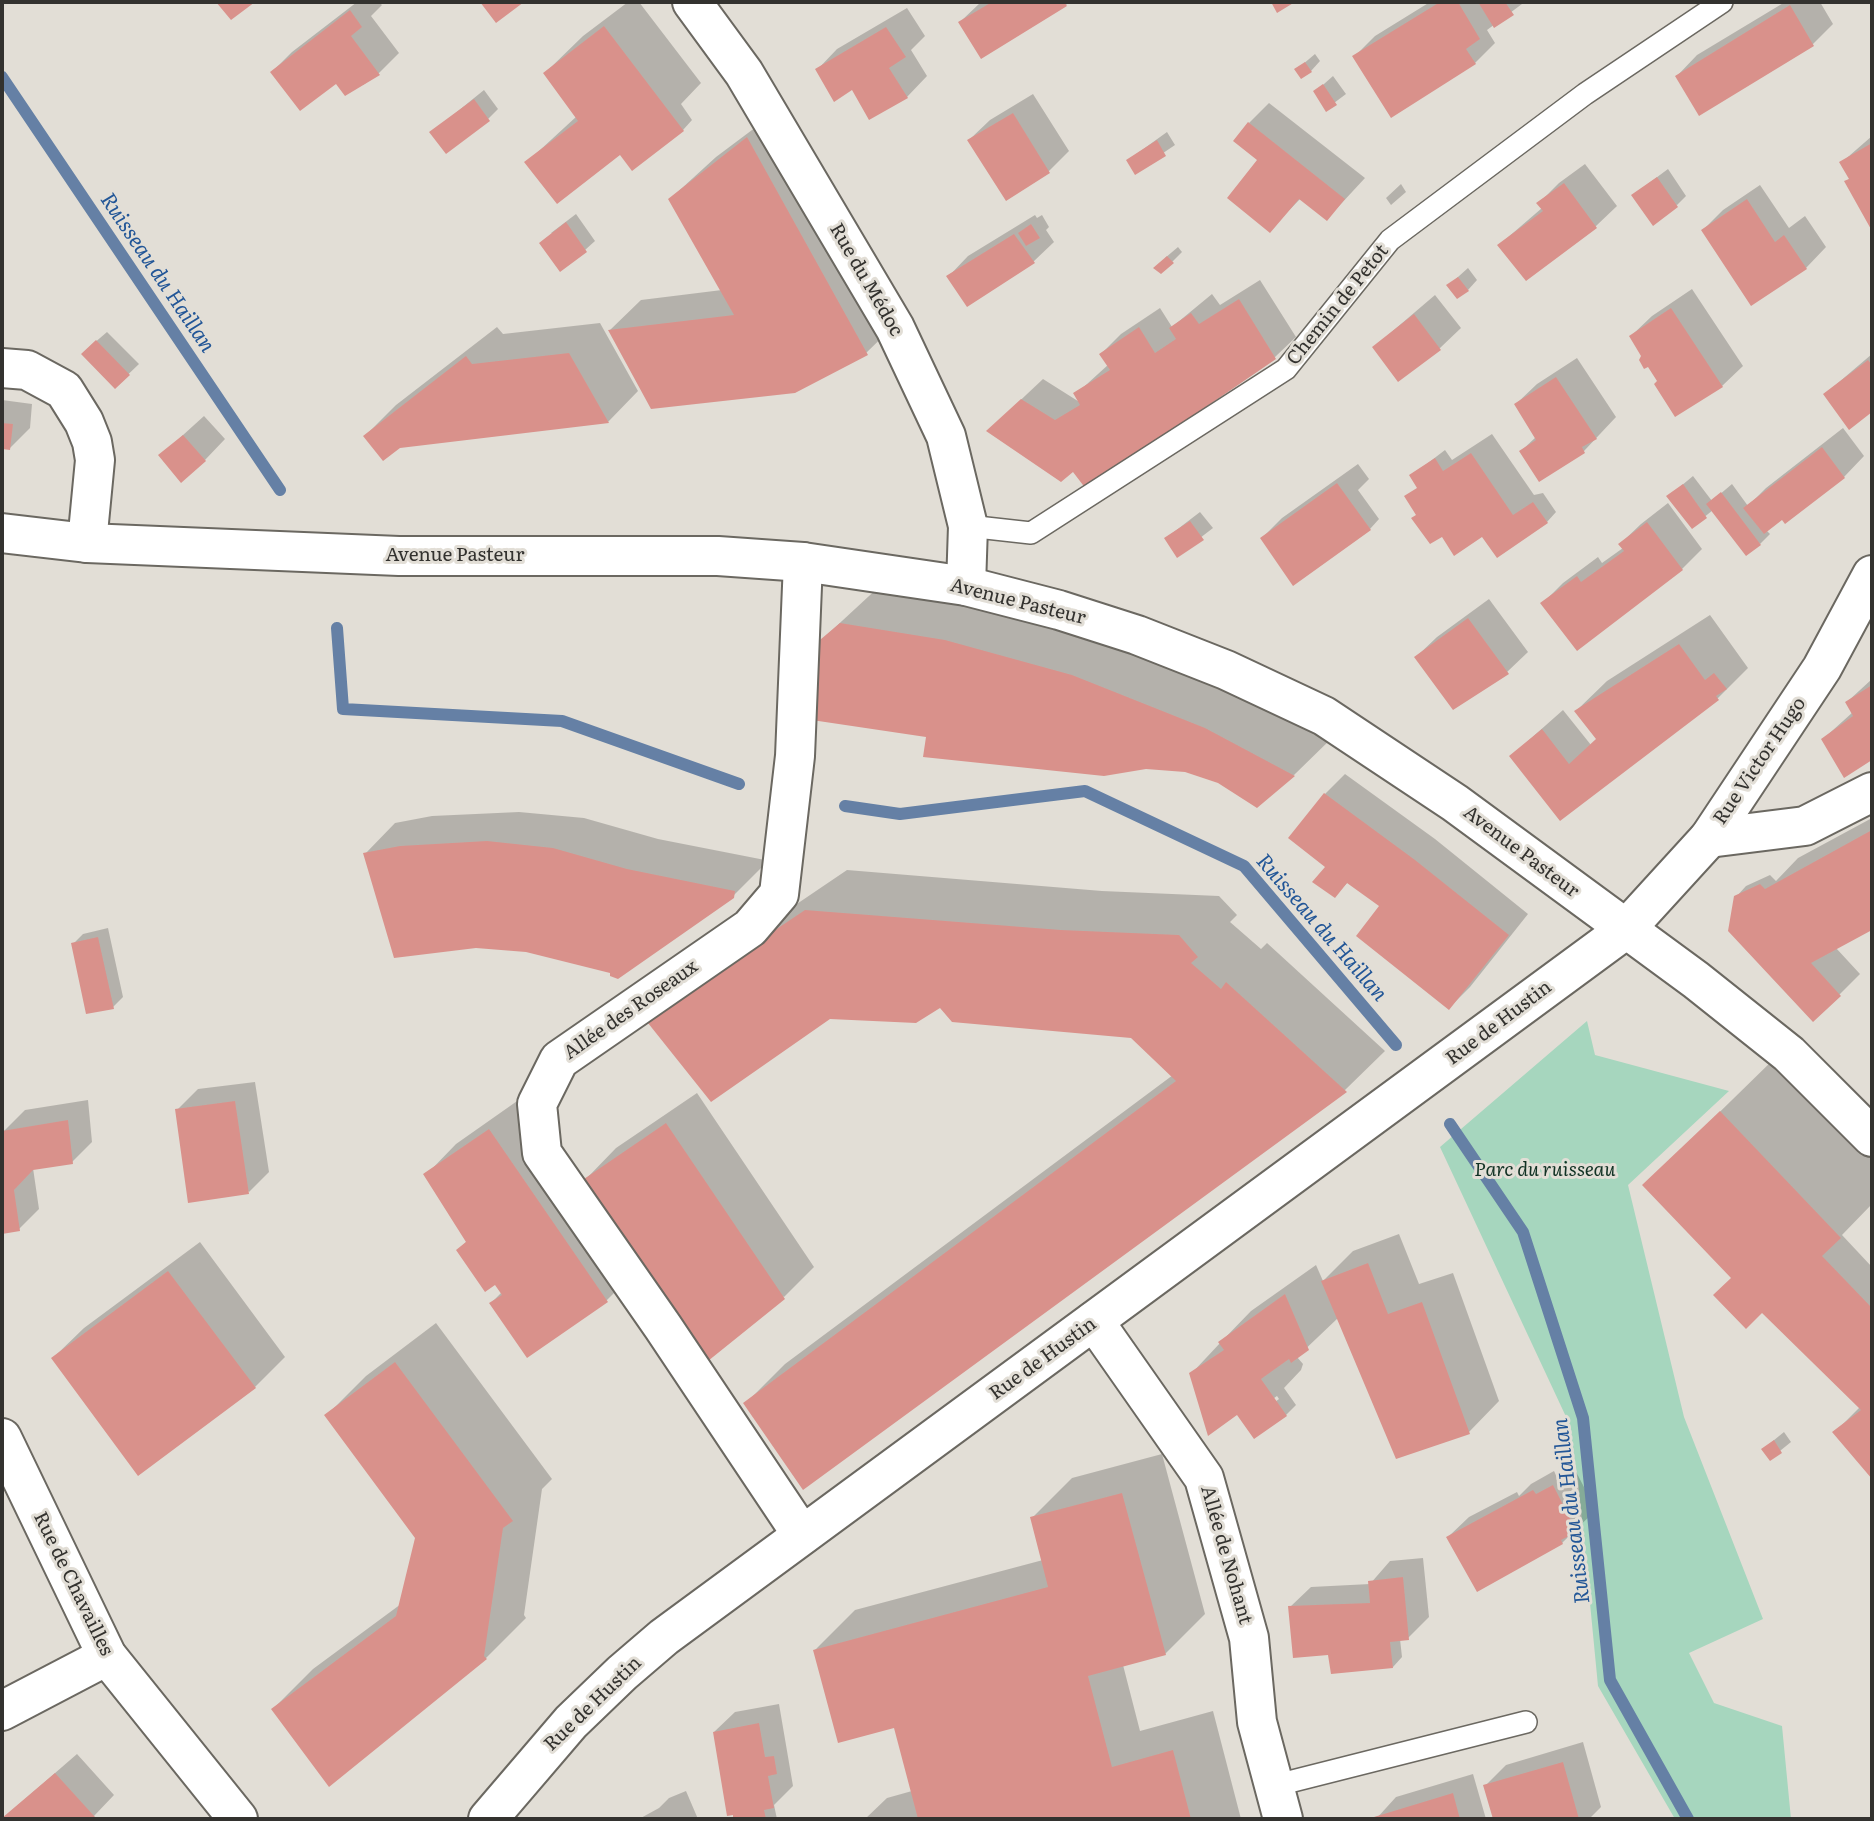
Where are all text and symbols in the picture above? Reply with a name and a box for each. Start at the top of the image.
water label: Ruisseau du Haillan [94,189,220,357]
street label: Rue du Médoc [825,220,907,340]
street label: Chemin de Petot [1282,240,1394,370]
street label: Avenue Pasteur [386,544,524,566]
street label: Avenue Pasteur [948,574,1088,630]
street label: Rue Victor Hugo [1709,693,1811,829]
street label: Avenue Pasteur [1459,801,1583,903]
water label: Ruisseau du Haillan [1250,849,1392,1007]
street label: Allée des Roseaux [560,955,702,1065]
street label: Rue de Hustin [1442,976,1556,1070]
park label: Parc du ruisseau [1474,1159,1616,1181]
street label: Rue de Hustin [985,1313,1101,1405]
water label: Ruisseau du Haillan [1548,1417,1596,1605]
street label: Allée de Nohant [1195,1483,1257,1627]
street label: Rue de Chavailles [28,1508,118,1660]
street label: Rue de Hustin [540,1652,646,1756]

